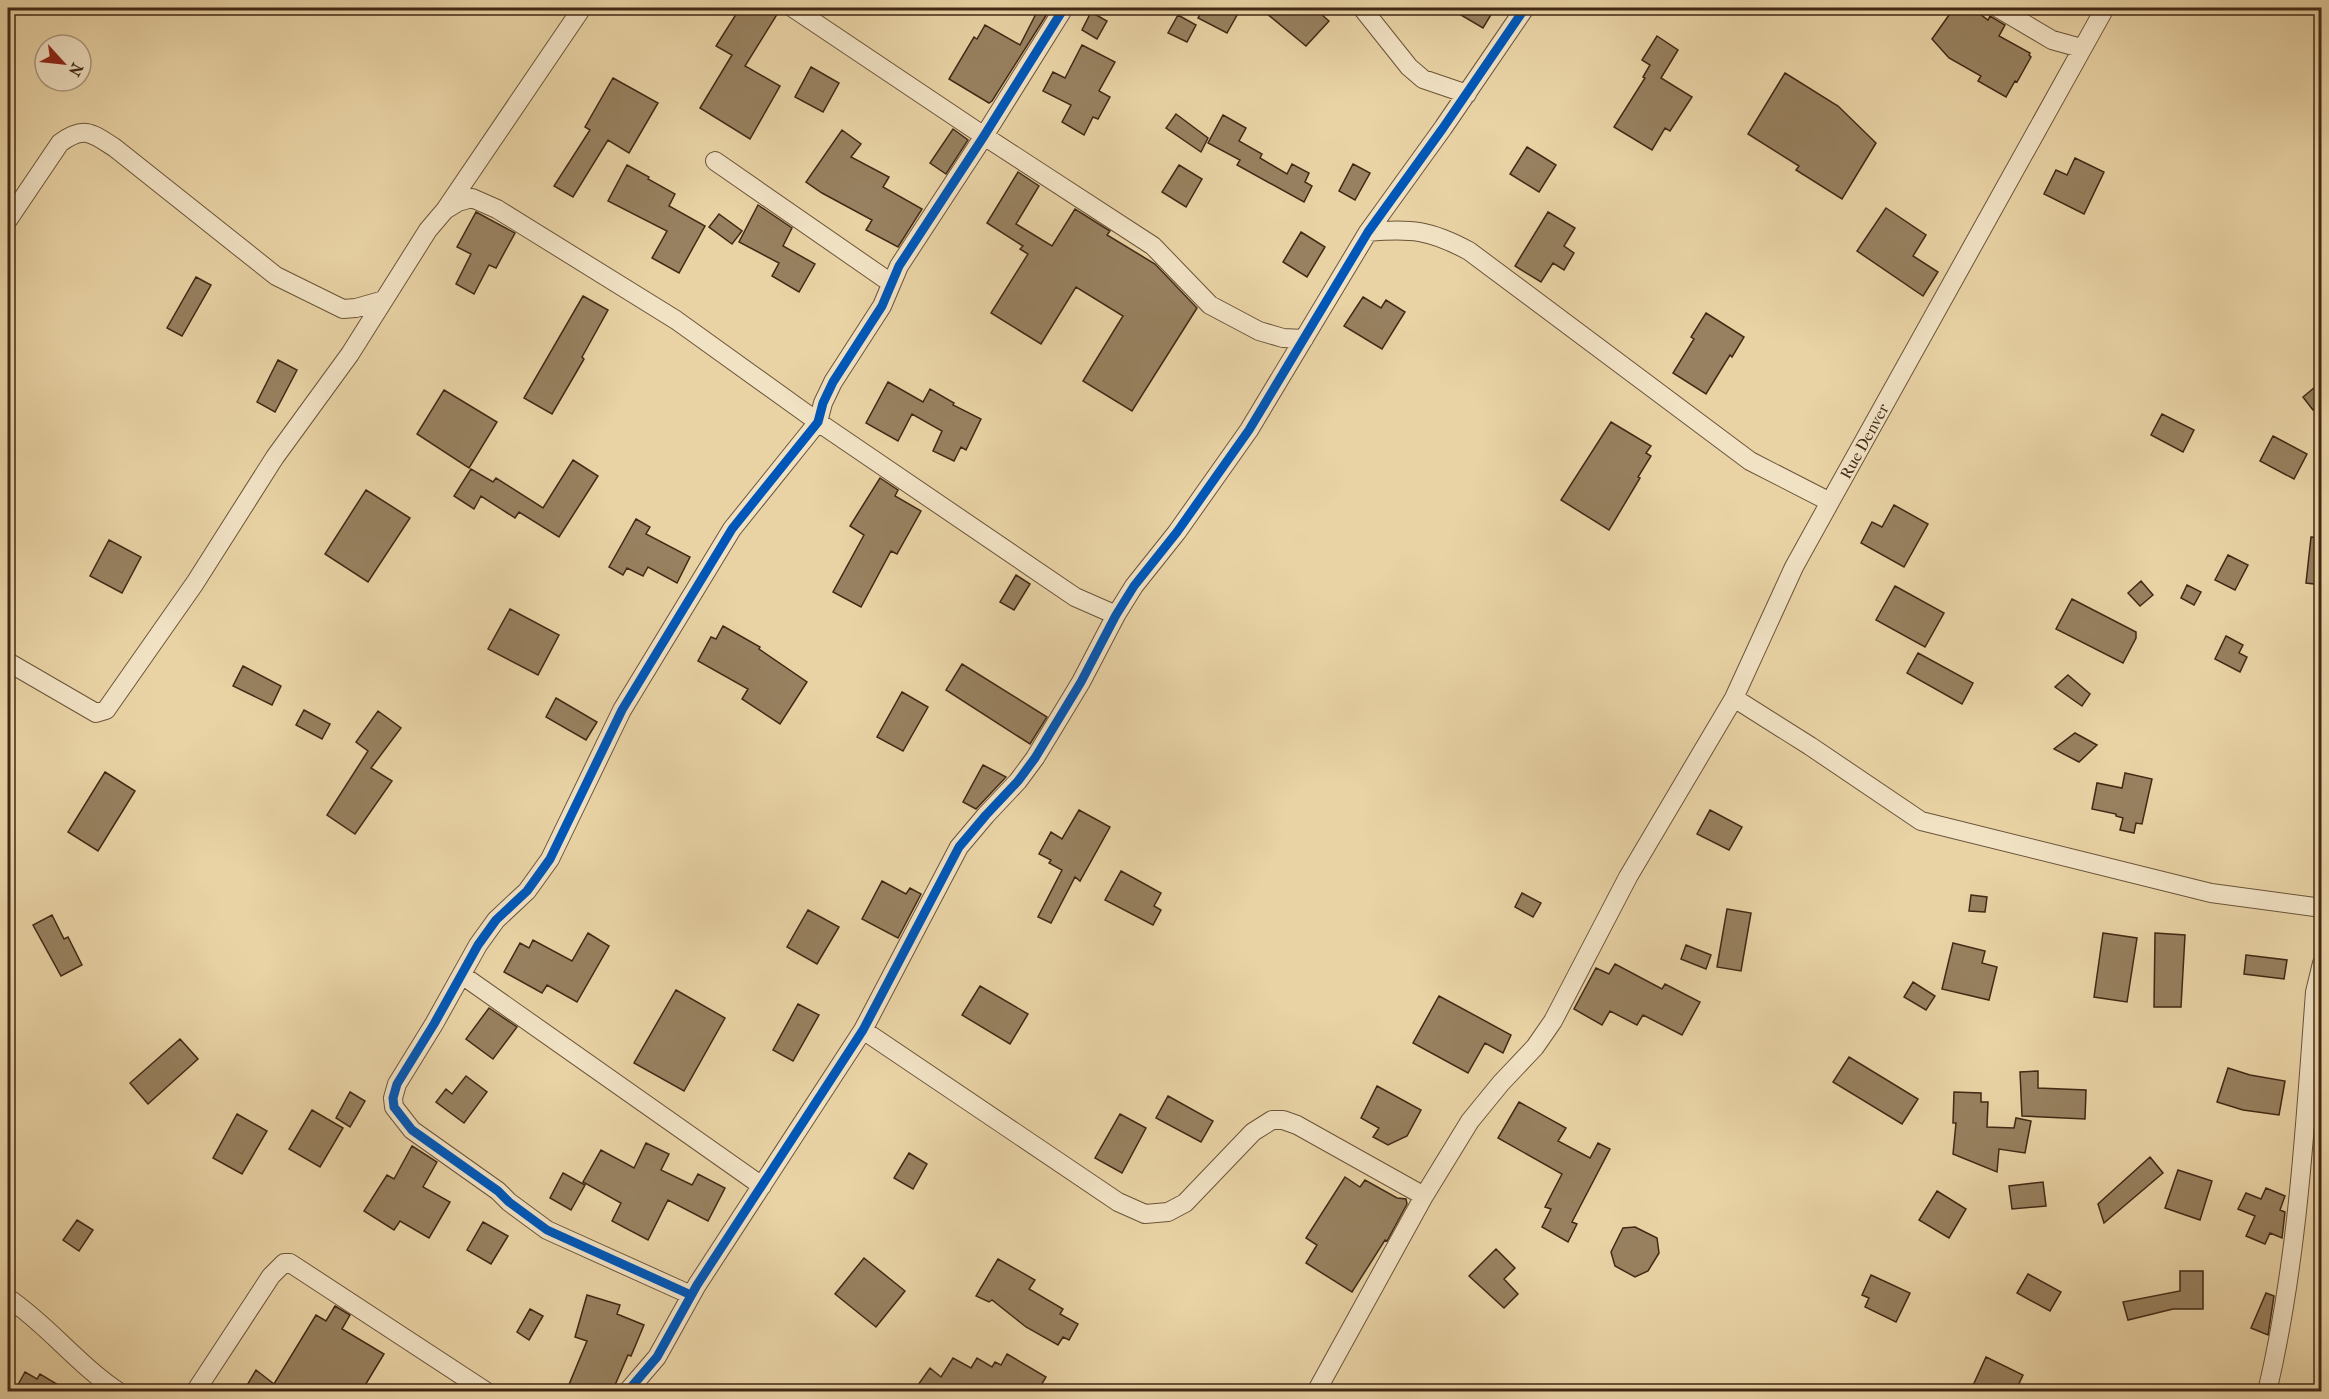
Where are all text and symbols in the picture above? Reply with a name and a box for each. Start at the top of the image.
north arrow [33,33,93,93]
text: N [64,60,87,80]
street label: Rue Denver [1836,400,1893,482]

